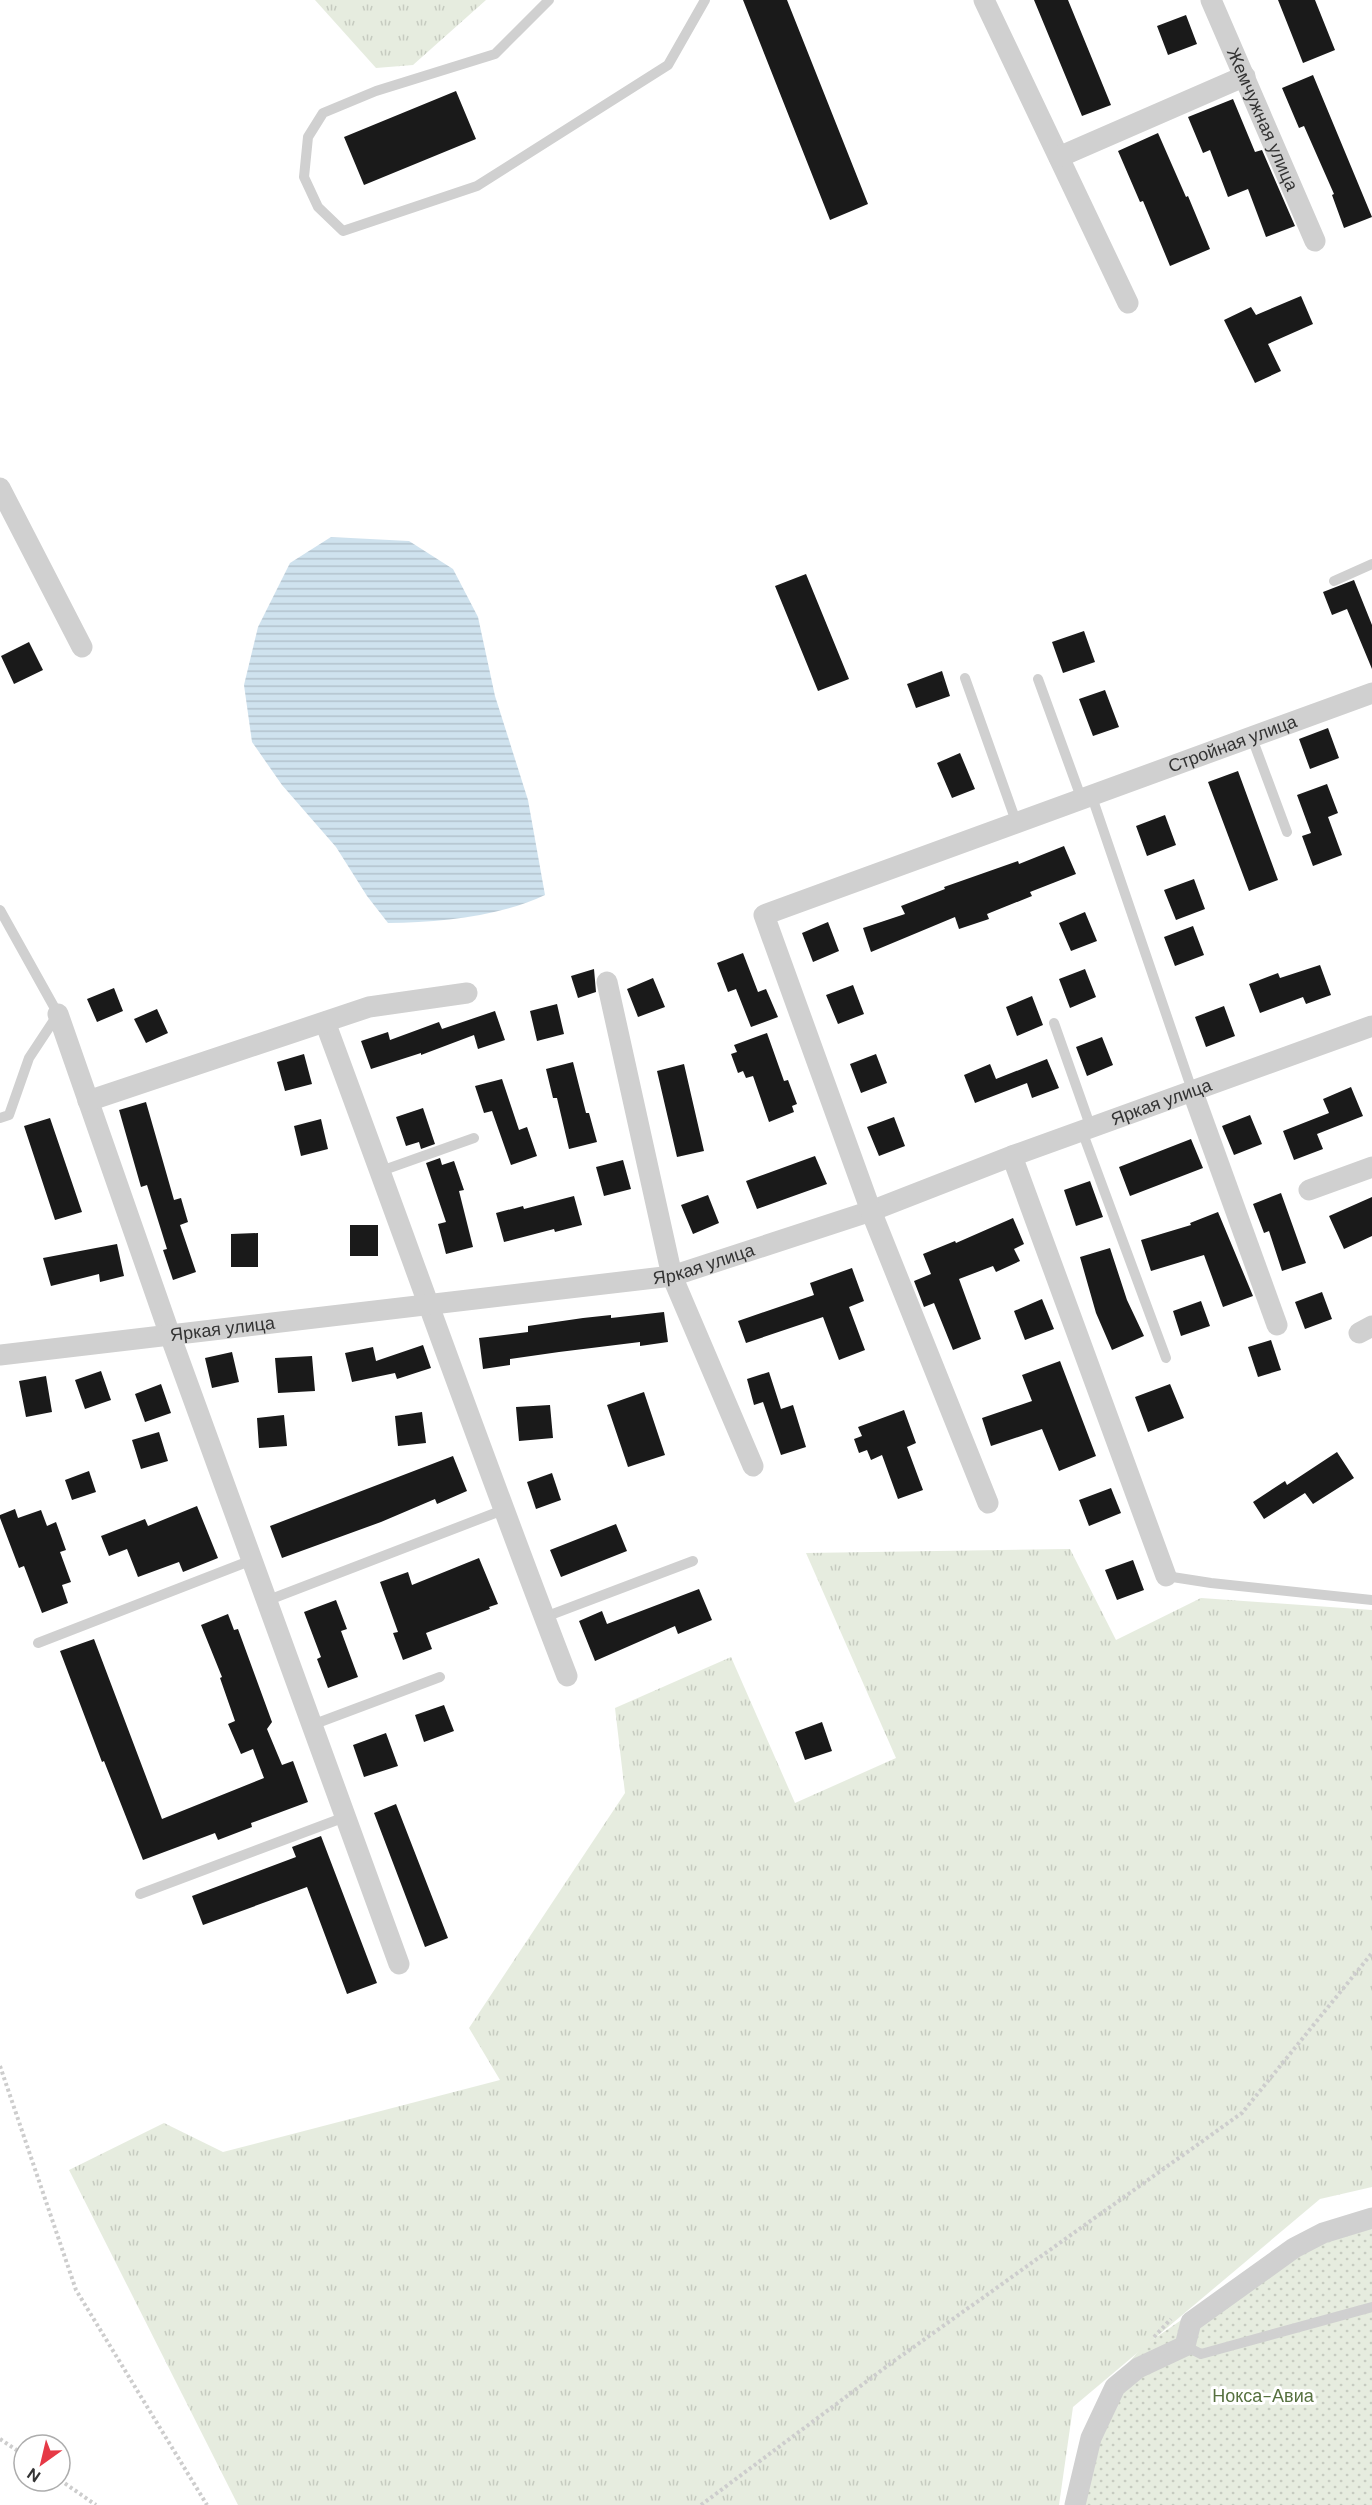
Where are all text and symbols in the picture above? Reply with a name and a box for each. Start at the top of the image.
street label: Жемчужная улица [1221,44,1304,195]
street label: Стройная улица [1165,709,1301,778]
street label: Яркая улица [1108,1073,1216,1131]
street label: Яркая улица [651,1238,758,1290]
street label: Яркая улица [169,1311,277,1347]
park label: Нокса-Авиа [1212,2384,1315,2408]
north arrow [12,2433,72,2493]
text: N [23,2463,45,2487]

